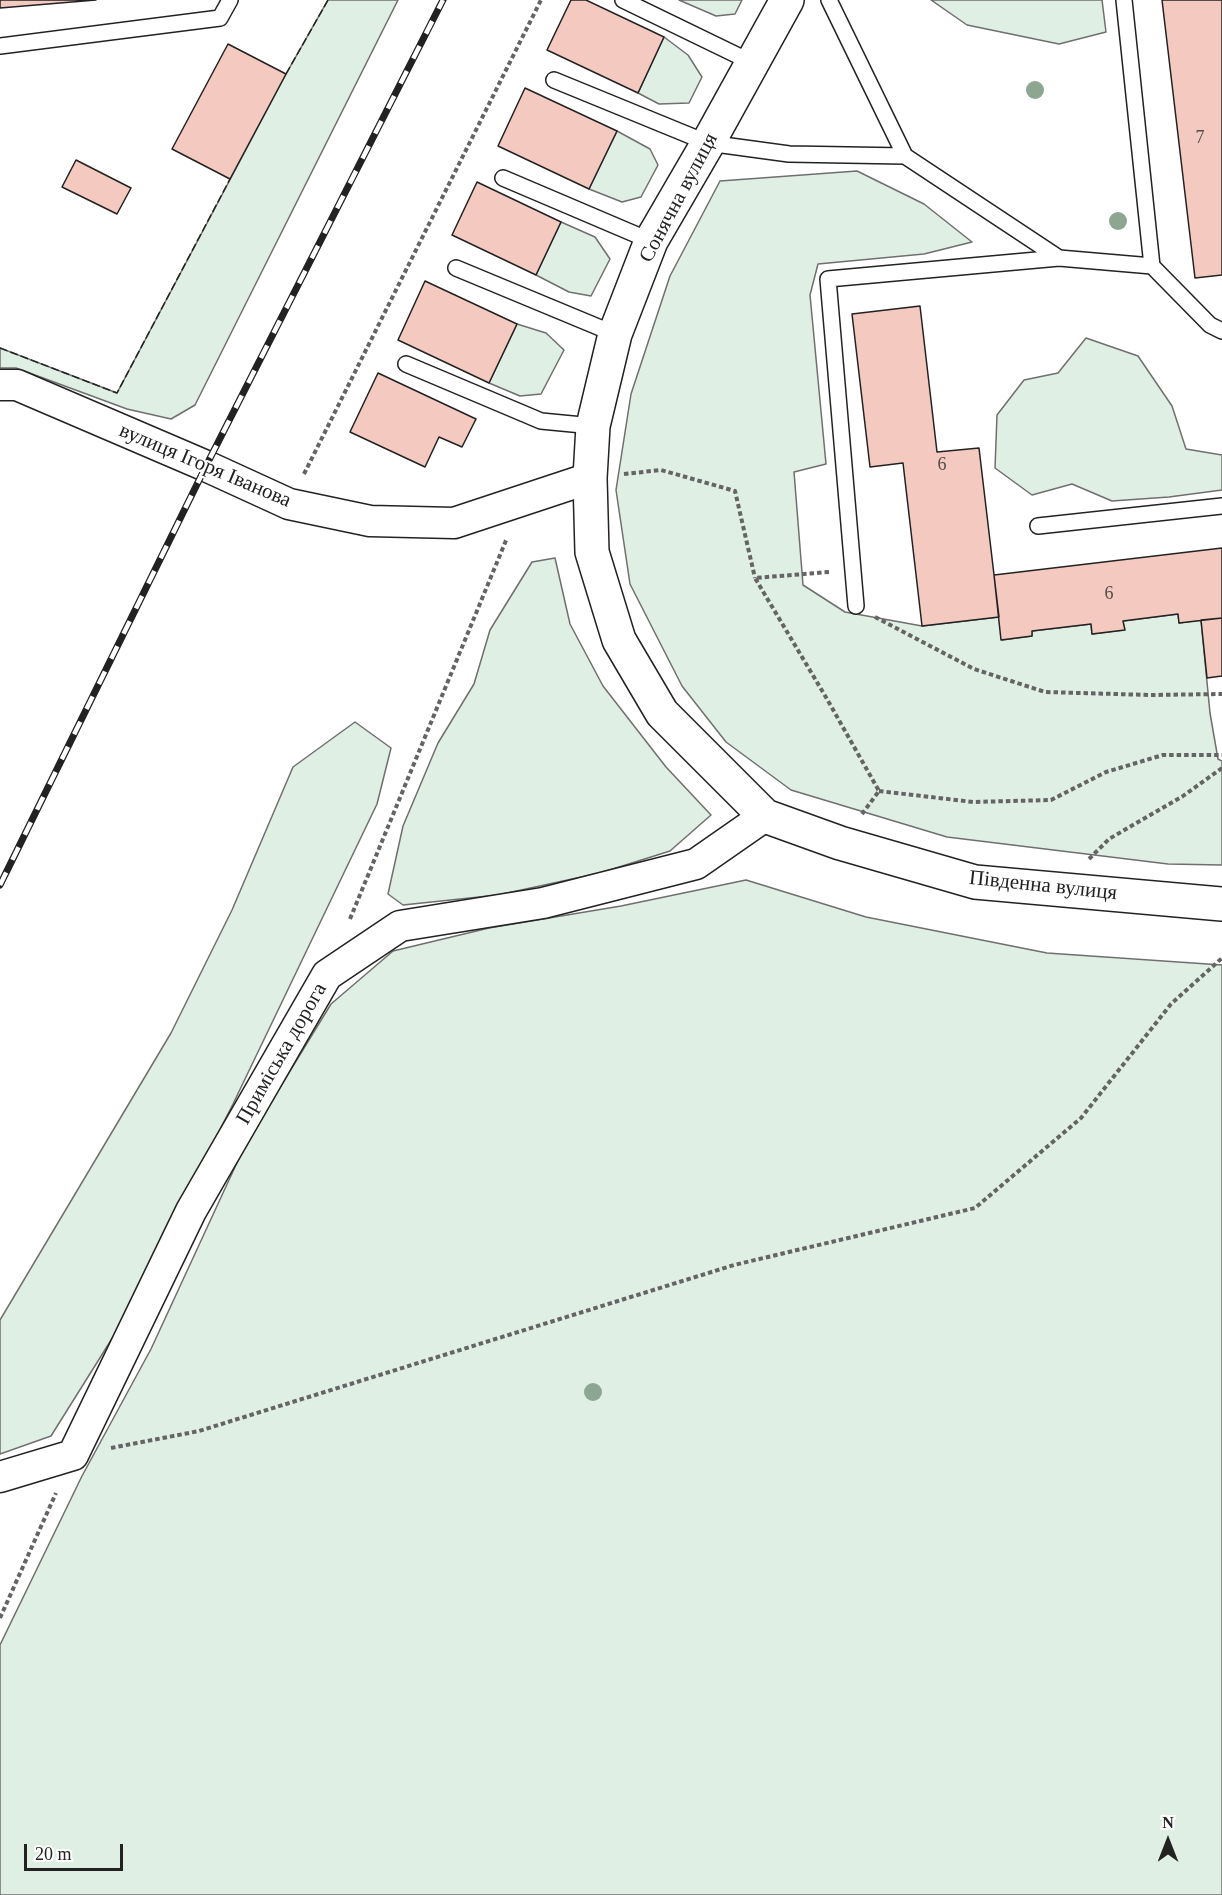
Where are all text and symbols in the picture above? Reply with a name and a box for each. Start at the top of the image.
house number: 7 [1196,127,1204,149]
street label: Сонячна вулиця [634,129,724,267]
street label: вулиця Ігоря Іванова [115,418,295,514]
house number: 6 [938,454,946,476]
house number: 6 [1104,583,1114,605]
street label: Південна вулиця [968,866,1118,906]
street label: Приміська дорога [231,979,333,1129]
north arrow [1138,1811,1198,1871]
text: N [1162,1814,1174,1831]
scale bar [27,1832,126,1870]
text: 20 m [35,1844,72,1864]

